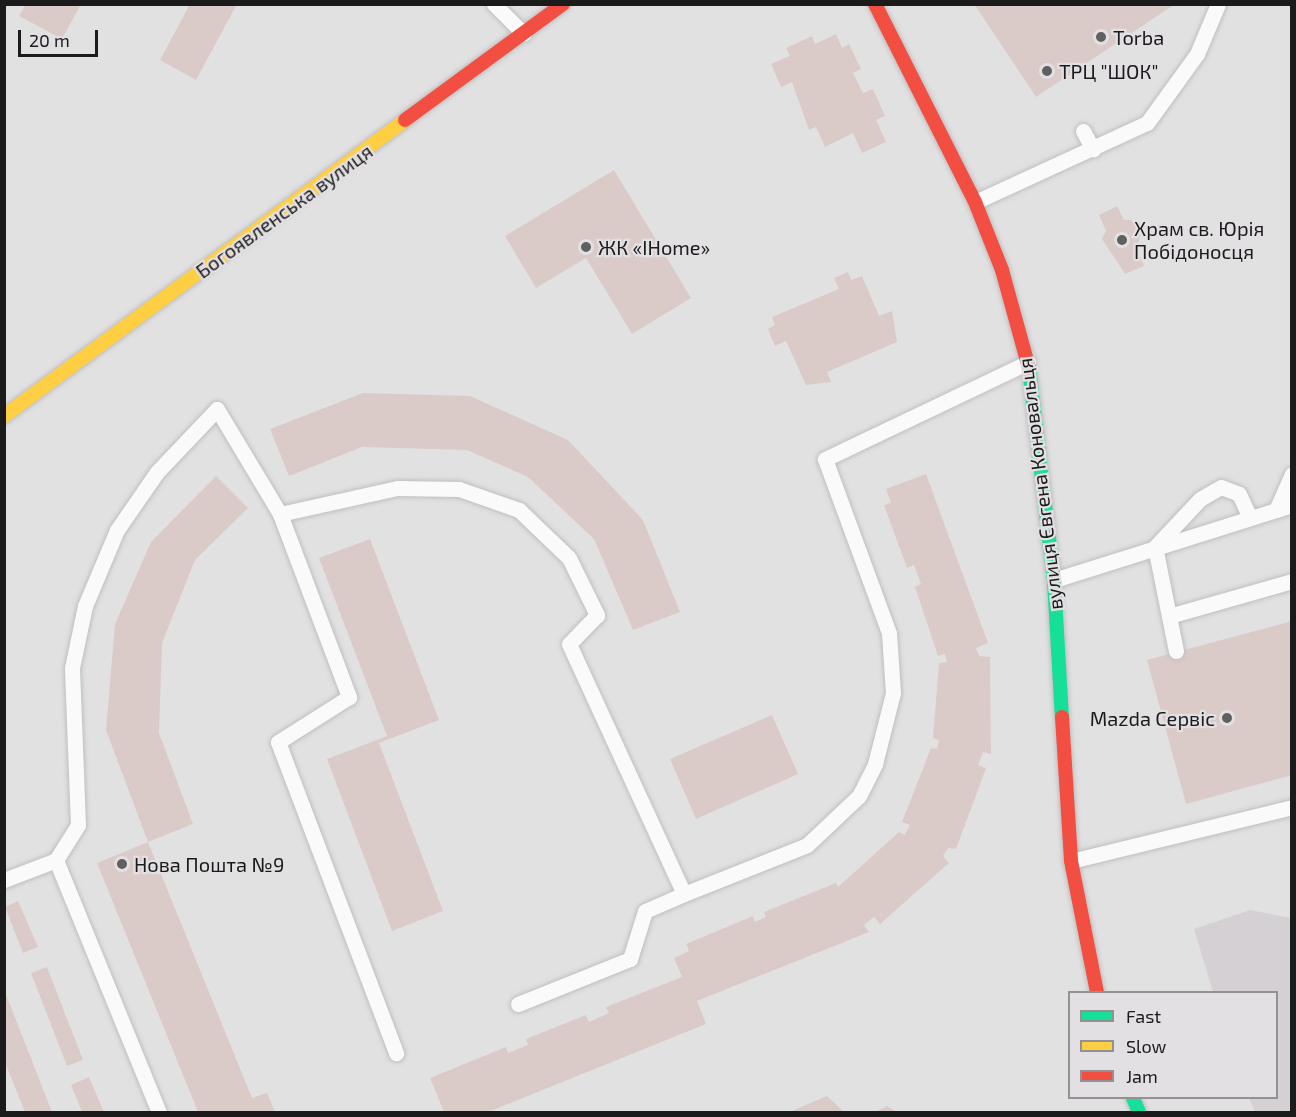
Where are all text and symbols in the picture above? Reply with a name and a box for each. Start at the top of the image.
scale bar [21,18,100,56]
place label: Torba [1113,25,1164,49]
text: 20 m [29,29,70,51]
marker: Torba [1094,30,1108,44]
place label: ТРЦ "ШОК" [1059,59,1159,83]
marker: ТРЦ "ШОК" [1040,64,1054,78]
street label: Богоявленська вулиця [191,139,377,283]
place label: Храм св. Юрія Побідоносця [1134,216,1264,263]
marker: Храм св. Юрія Побідоносця [1115,233,1129,247]
place label: ЖК «IHome» [598,235,710,259]
marker: ЖК «IHome» [579,240,593,254]
street label: вулиця Євгена Коновальця [1013,357,1067,611]
place label: Mazda Сервіс [1090,706,1215,730]
marker: Mazda Сервіс [1220,711,1234,725]
place label: Нова Пошта №9 [134,852,284,876]
marker: Нова Пошта №9 [115,857,129,871]
legend [1068,991,1278,1099]
text: Fast [1126,1005,1161,1027]
text: Slow [1126,1035,1166,1057]
text: Jam [1126,1065,1158,1087]

